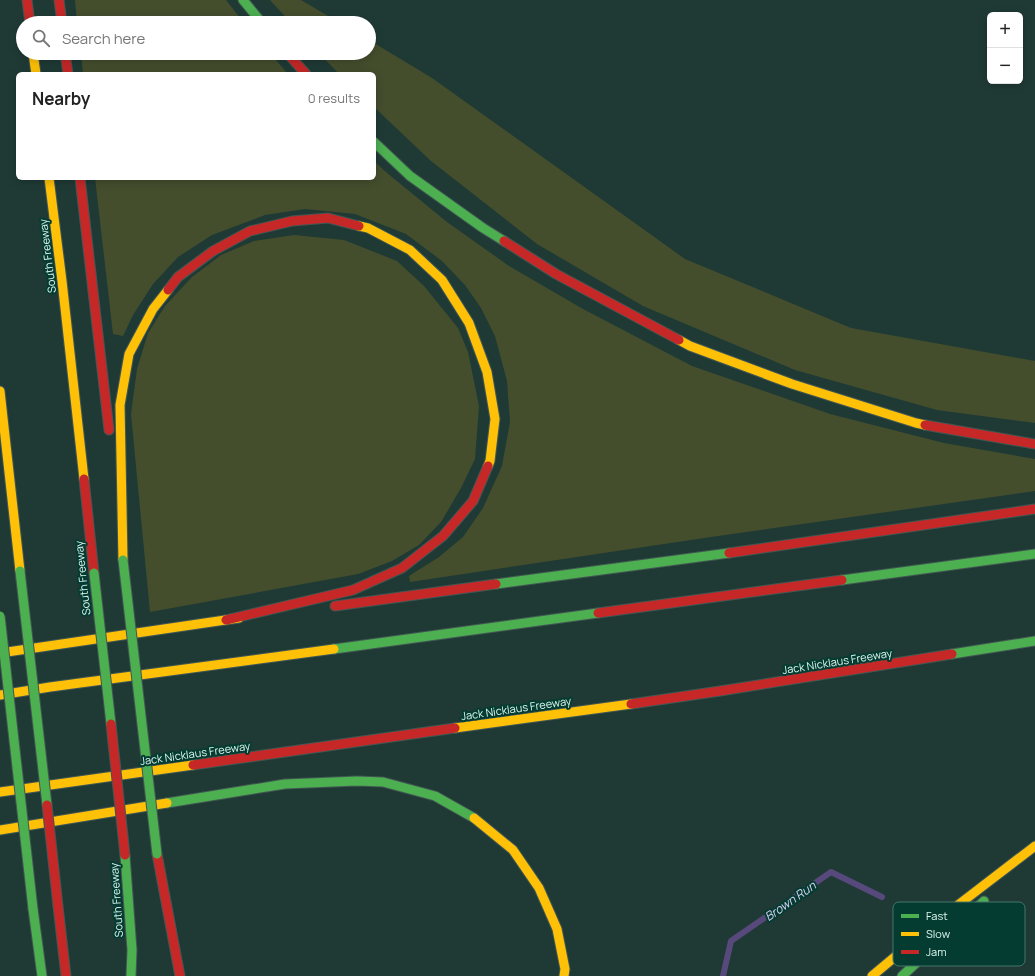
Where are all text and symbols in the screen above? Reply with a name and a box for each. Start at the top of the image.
map controls [987,12,1023,84]
button: + [987,12,1023,48]
search box [16,16,376,60]
icon: search [30,27,52,49]
text: Search here [62,28,145,49]
button: − [987,48,1023,84]
text: Nearby [32,87,90,110]
text: 0 results [308,89,360,107]
street label: South Freeway [35,218,59,294]
street label: South Freeway [71,540,93,616]
street label: Jack Nicklaus Freeway [781,645,893,677]
street label: Jack Nicklaus Freeway [460,693,572,723]
street label: Jack Nicklaus Freeway [139,738,251,768]
street label: South Freeway [106,862,126,938]
water label: Brown Run [761,877,820,925]
legend [893,902,1025,966]
text: Fast [926,908,948,923]
text: Slow [926,926,951,941]
text: Jam [926,944,947,959]

